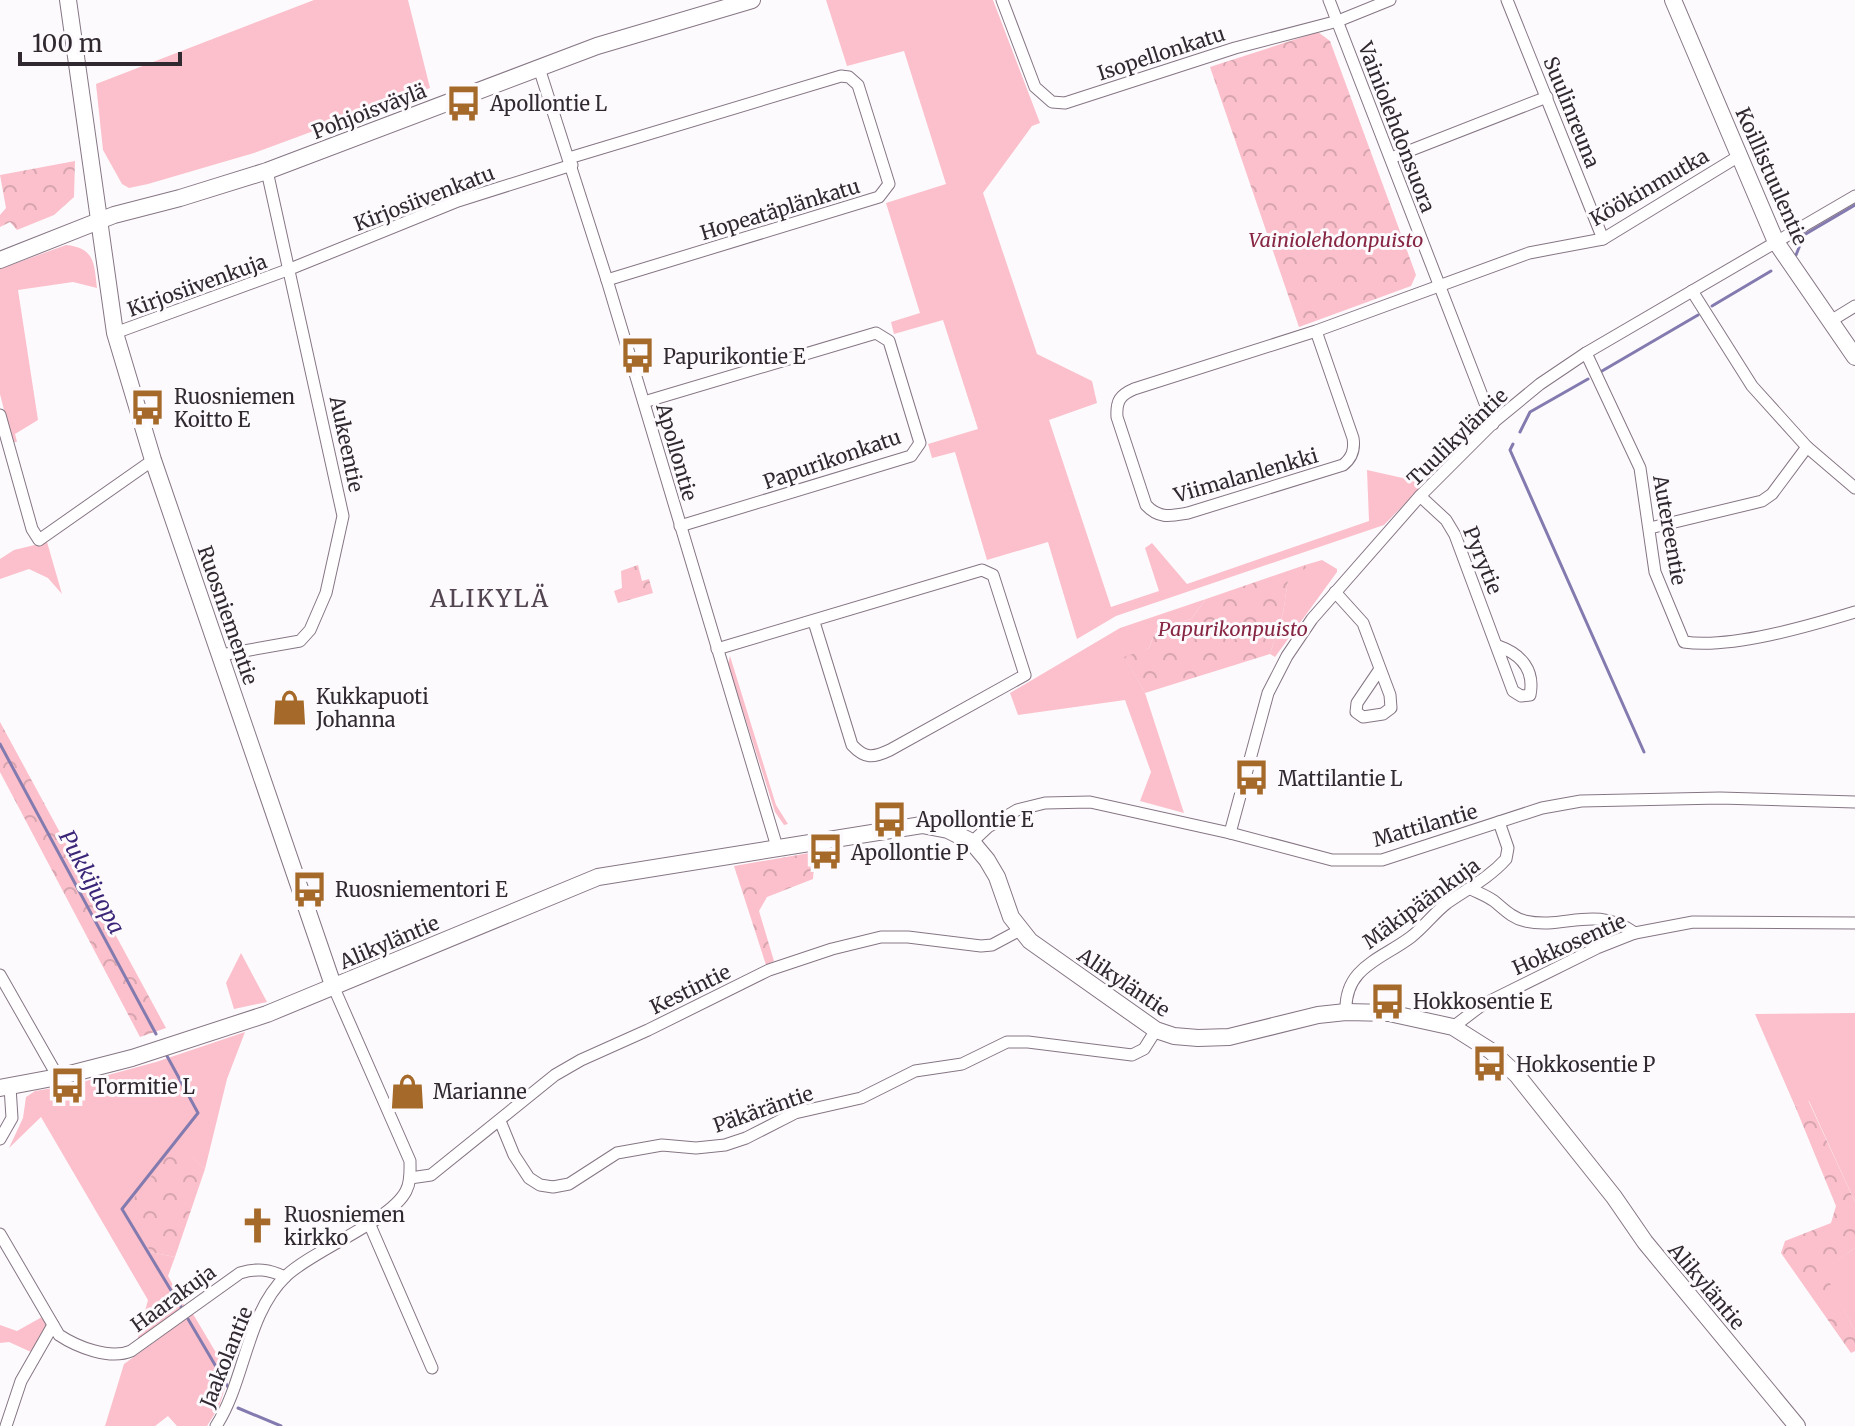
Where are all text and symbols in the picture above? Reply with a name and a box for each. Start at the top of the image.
scale bar [20,16,180,66]
street label: Isopellonkatu [1094,21,1228,85]
text: 100 m [32,28,103,59]
street label: Vainiolehdonsuora [1353,37,1441,216]
street label: Suulinreuna [1538,53,1606,172]
street label: Pohjoisväylä [308,78,430,144]
bus stop icon: Apollontie L [445,84,483,122]
place label: Apollontie L [489,91,608,116]
street label: Koillistuulentie [1731,103,1813,249]
street label: Köökinmutka [1585,143,1713,231]
street label: Kirjosiivenkatu [350,160,498,236]
street label: Hopeatäplänkatu [697,173,863,245]
park label: Vainiolehdonpuisto [1249,227,1423,252]
street label: Kirjosiivenkuja [124,248,270,322]
bus stop icon: Papurikontie E [618,337,656,375]
place label: Papurikontie E [663,344,806,369]
street label: Tuulikyläntie [1402,383,1512,491]
place label: Ruosniemen Koitto E [174,384,295,432]
bus stop icon: Ruosniemen Koitto E [129,388,167,426]
street label: Aukeentie [324,393,369,494]
street label: Apollontie [651,400,703,503]
street label: Papurikonkatu [760,424,904,494]
street label: Viimalanlenkki [1170,442,1321,508]
street label: Autereentie [1648,472,1692,587]
street label: Pyrytie [1458,522,1508,598]
street label: Ruosniementie [192,542,264,688]
district label: ALIKYLÄ [429,583,550,614]
park label: Papurikonpuisto [1158,616,1308,641]
place label: Kukkapuoti Johanna [315,684,429,732]
shop icon: Kukkapuoti Johanna [271,689,309,727]
bus stop icon: Mattilantie L [1233,759,1271,797]
place label: Mattilantie L [1278,766,1403,791]
street label: Mattilantie [1370,798,1480,852]
bus stop icon: Apollontie E [871,800,909,838]
place label: Apollontie E [915,807,1034,832]
water label: Pukkijuopa [53,825,131,939]
bus stop icon: Apollontie P [806,833,844,871]
place label: Apollontie P [850,840,969,865]
street label: Mäkipäänkuja [1358,852,1485,954]
bus stop icon: Ruosniementori E [290,870,328,908]
place label: Ruosniementori E [335,877,508,902]
street label: Hokkosentie [1508,908,1630,980]
street label: Alikyläntie [335,910,442,975]
street label: Alikyläntie [1072,942,1175,1022]
street label: Kestintie [646,959,734,1019]
bus stop icon: Hokkosentie E [1368,982,1406,1020]
place label: Hokkosentie E [1413,989,1552,1014]
bus stop icon: Hokkosentie P [1471,1045,1509,1083]
place label: Hokkosentie P [1516,1052,1655,1077]
bus stop icon: Tormitie L [48,1067,86,1105]
shop icon: Marianne [388,1072,426,1110]
place label: Tormitie L [93,1074,195,1099]
place label: Marianne [433,1079,527,1104]
street label: Päkäräntie [710,1080,816,1138]
place label: Ruosniemen kirkko [284,1202,405,1250]
church icon: Ruosniemen kirkko [239,1207,277,1245]
street label: Alikyläntie [1663,1237,1751,1334]
street label: Haarakuja [126,1259,220,1337]
street label: Jaakolantie [194,1303,258,1412]

